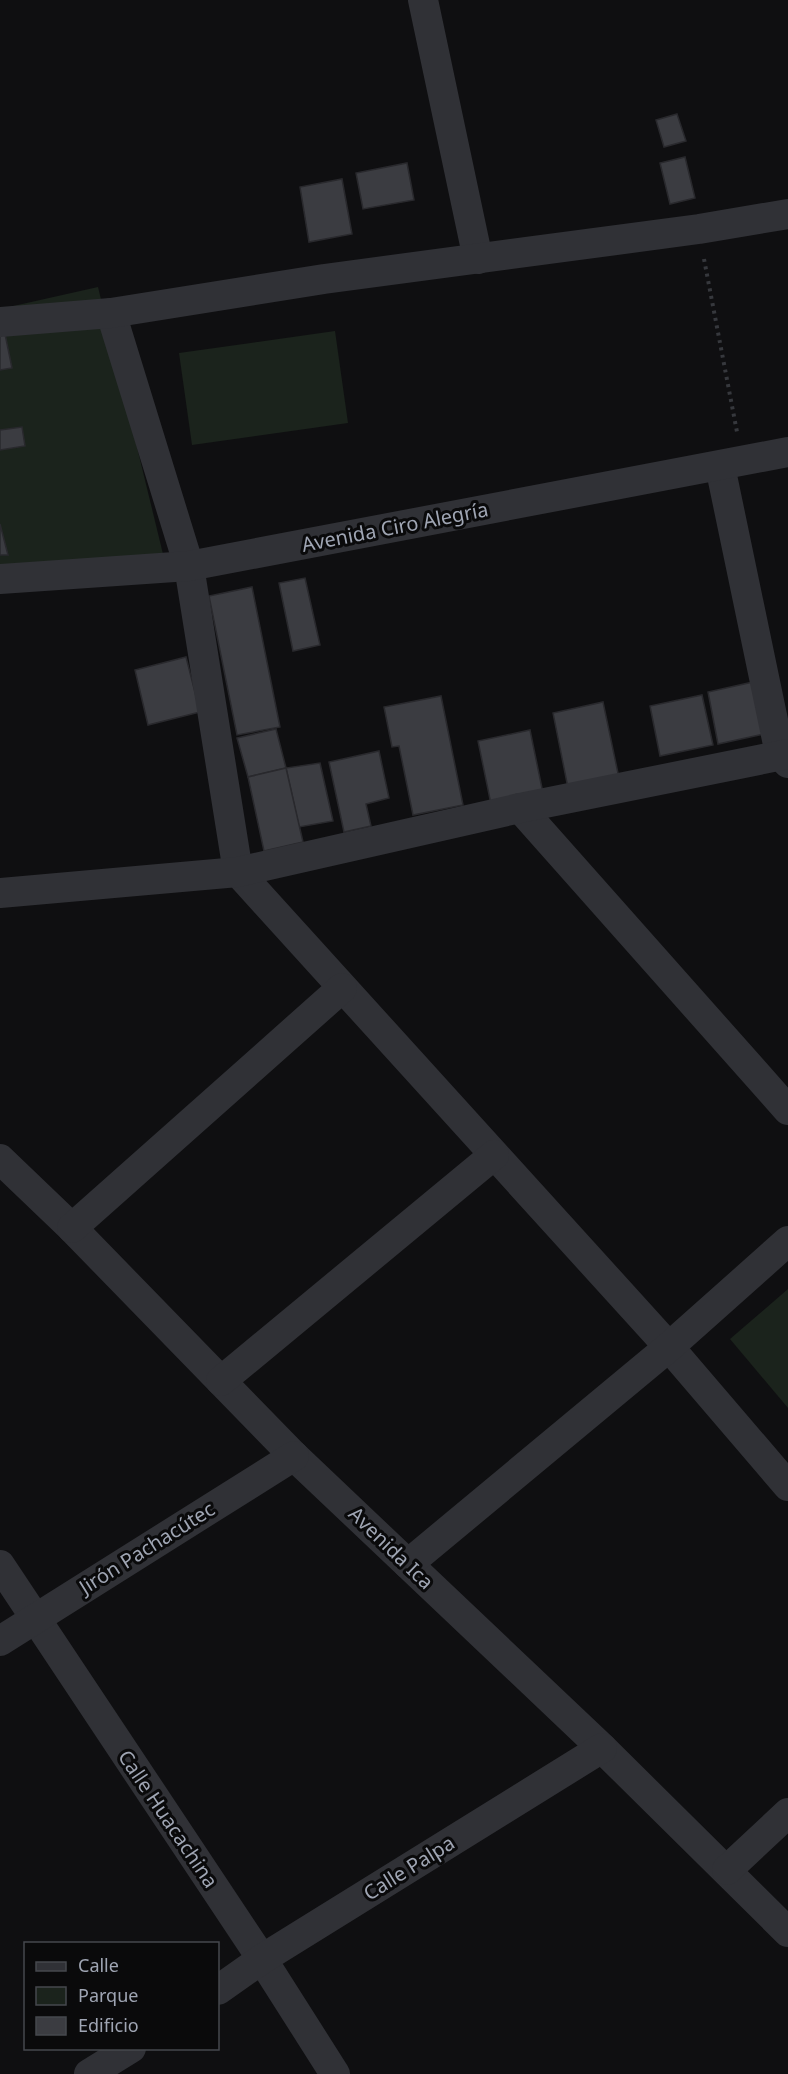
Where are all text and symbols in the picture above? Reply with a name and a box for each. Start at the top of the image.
street label: Avenida Ciro Alegría [299,495,491,558]
street label: Jirón Pachacútec [72,1495,219,1601]
street label: Avenida Ica [343,1500,440,1595]
street label: Calle Huacachina [112,1745,225,1893]
street label: Calle Palpa [358,1829,459,1906]
legend [24,1942,219,2050]
text: Calle [78,1953,119,1977]
text: Parque [78,1983,138,2007]
text: Edificio [78,2013,139,2037]

